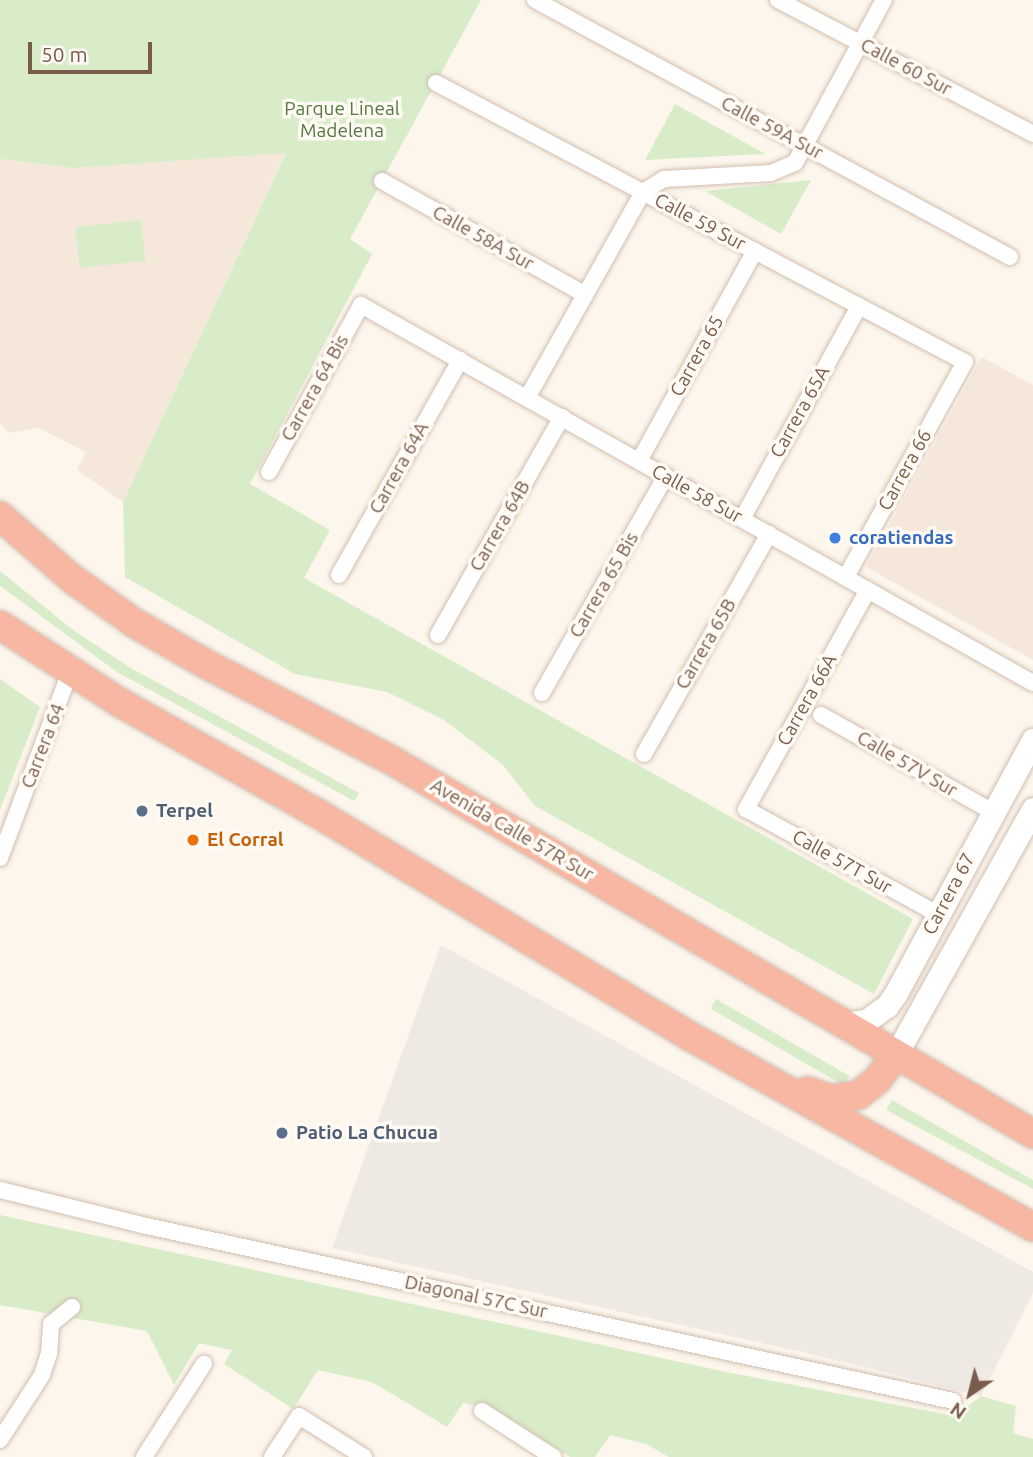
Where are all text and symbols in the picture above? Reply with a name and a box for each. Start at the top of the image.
scale bar [32,28,156,72]
street label: Calle 60 Sur [856,33,956,101]
text: 50 m [41,42,88,66]
street label: Calle 59A Sur [717,92,827,164]
park label: Parque Lineal Madelena [284,98,400,142]
street label: Calle 59 Sur [650,188,750,256]
street label: Calle 58A Sur [428,201,538,275]
street label: Carrera 65 [665,312,729,400]
street label: Carrera 64 Bis [276,331,354,445]
street label: Carrera 65A [765,362,835,462]
street label: Carrera 64A [364,418,434,518]
street label: Carrera 66 [873,426,937,514]
street label: Calle 58 Sur [648,460,746,528]
street label: Carrera 64B [465,477,535,575]
place label: coratiendas [849,527,954,549]
street label: Carrera 65 Bis [565,528,643,642]
marker: coratiendas [827,530,843,546]
street label: Carrera 65B [671,595,741,693]
street label: Carrera 66A [772,650,842,750]
street label: Carrera 64 [16,700,70,792]
street label: Calle 57V Sur [853,726,961,802]
street label: Avenida Calle 57R Sur [426,774,598,886]
place label: Terpel [156,800,213,822]
marker: Terpel [134,803,150,819]
street label: Calle 57T Sur [788,825,896,899]
place label: El Corral [207,829,284,851]
marker: El Corral [185,832,201,848]
street label: Carrera 67 [918,849,980,939]
place label: Patio La Chucua [296,1122,438,1144]
marker: Patio La Chucua [274,1125,290,1141]
street label: Diagonal 57C Sur [403,1271,549,1323]
north arrow [935,1359,1005,1429]
text: N [946,1398,970,1424]

